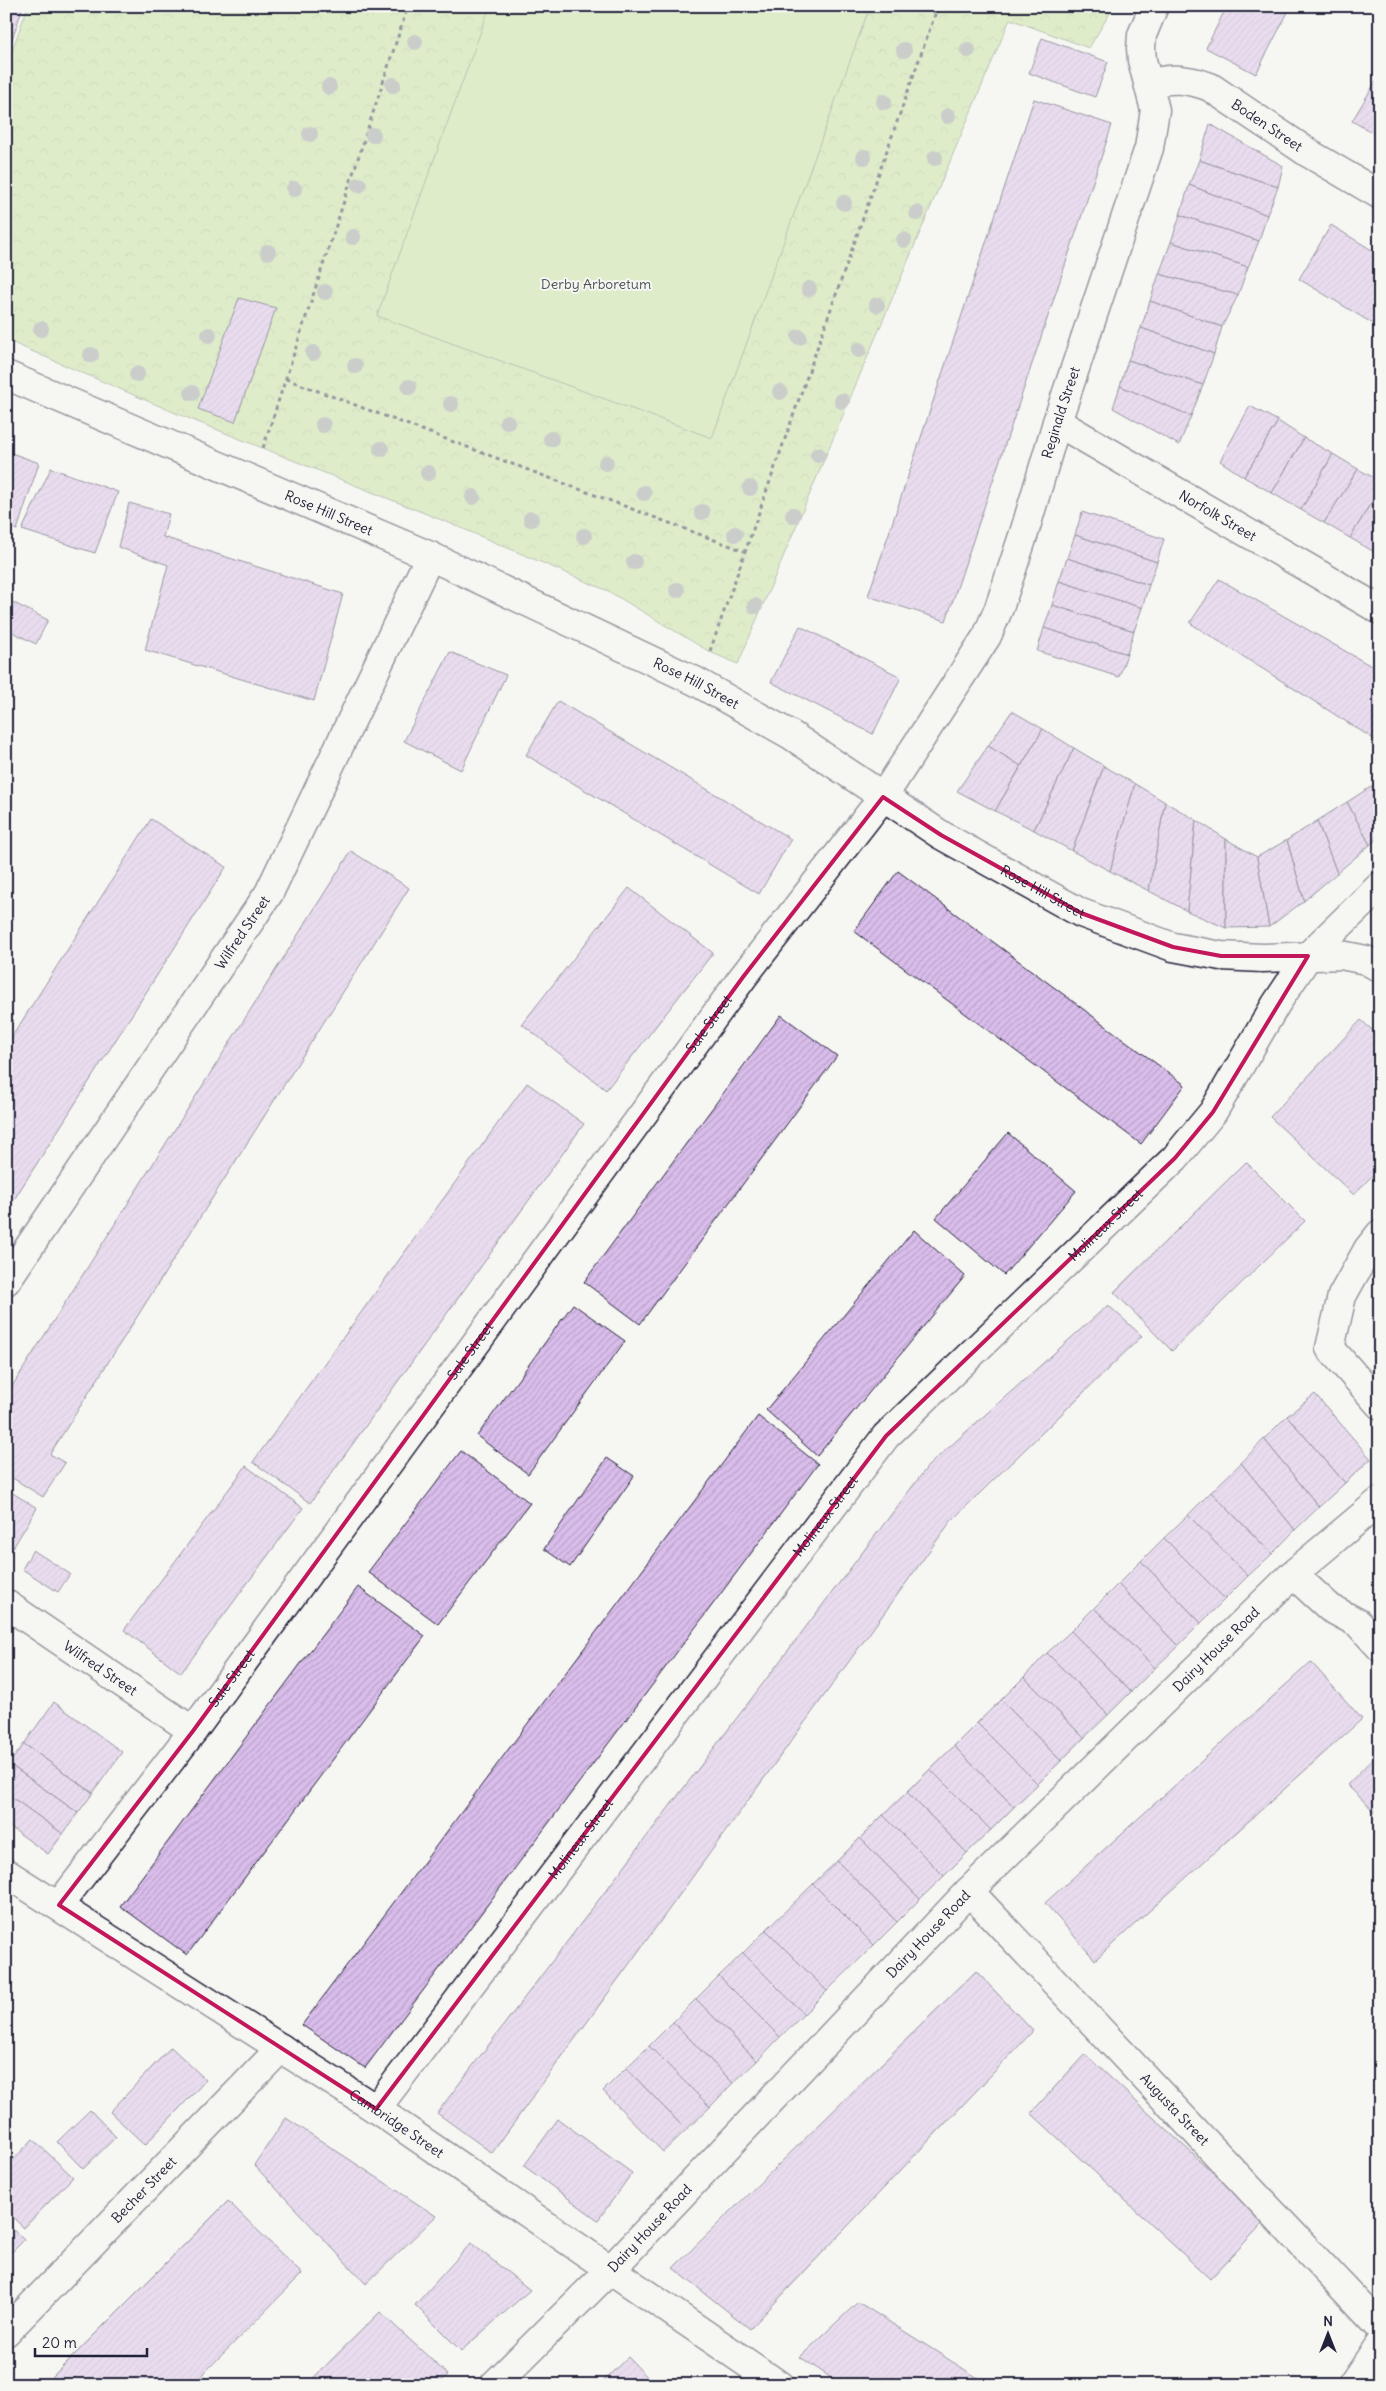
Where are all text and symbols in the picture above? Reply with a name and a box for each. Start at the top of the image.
street label: Boden Street [1228,95,1306,156]
park label: Derby Arboretum [541,275,651,293]
street label: Reginald Street [1038,364,1084,461]
street label: Rose Hill Street [282,486,376,540]
street label: Norfolk Street [1176,486,1260,545]
street label: Rose Hill Street [650,654,742,713]
street label: Rose Hill Street [997,861,1088,923]
street label: Wilfred Street [211,892,274,973]
street label: Sale Street [682,991,736,1056]
street label: Molineux Street [1064,1185,1147,1265]
street label: Sale Street [443,1318,497,1383]
street label: Molineux Street [789,1472,862,1560]
street label: Dairy House Road [1169,1603,1263,1696]
street label: Wilfred Street [60,1637,141,1700]
street label: Sale Street [204,1645,259,1711]
street label: Molineux Street [544,1795,617,1883]
street label: Dairy House Road [882,1886,974,1982]
street label: Augusta Street [1136,2069,1213,2149]
street label: Cambridge Street [346,2085,448,2162]
street label: Becher Street [107,2152,180,2227]
street label: Dairy House Road [604,2180,696,2276]
north arrow [1304,2308,1354,2358]
text: N [1323,2312,1333,2330]
scale bar [35,2326,148,2358]
text: 20 m [42,2333,77,2352]

